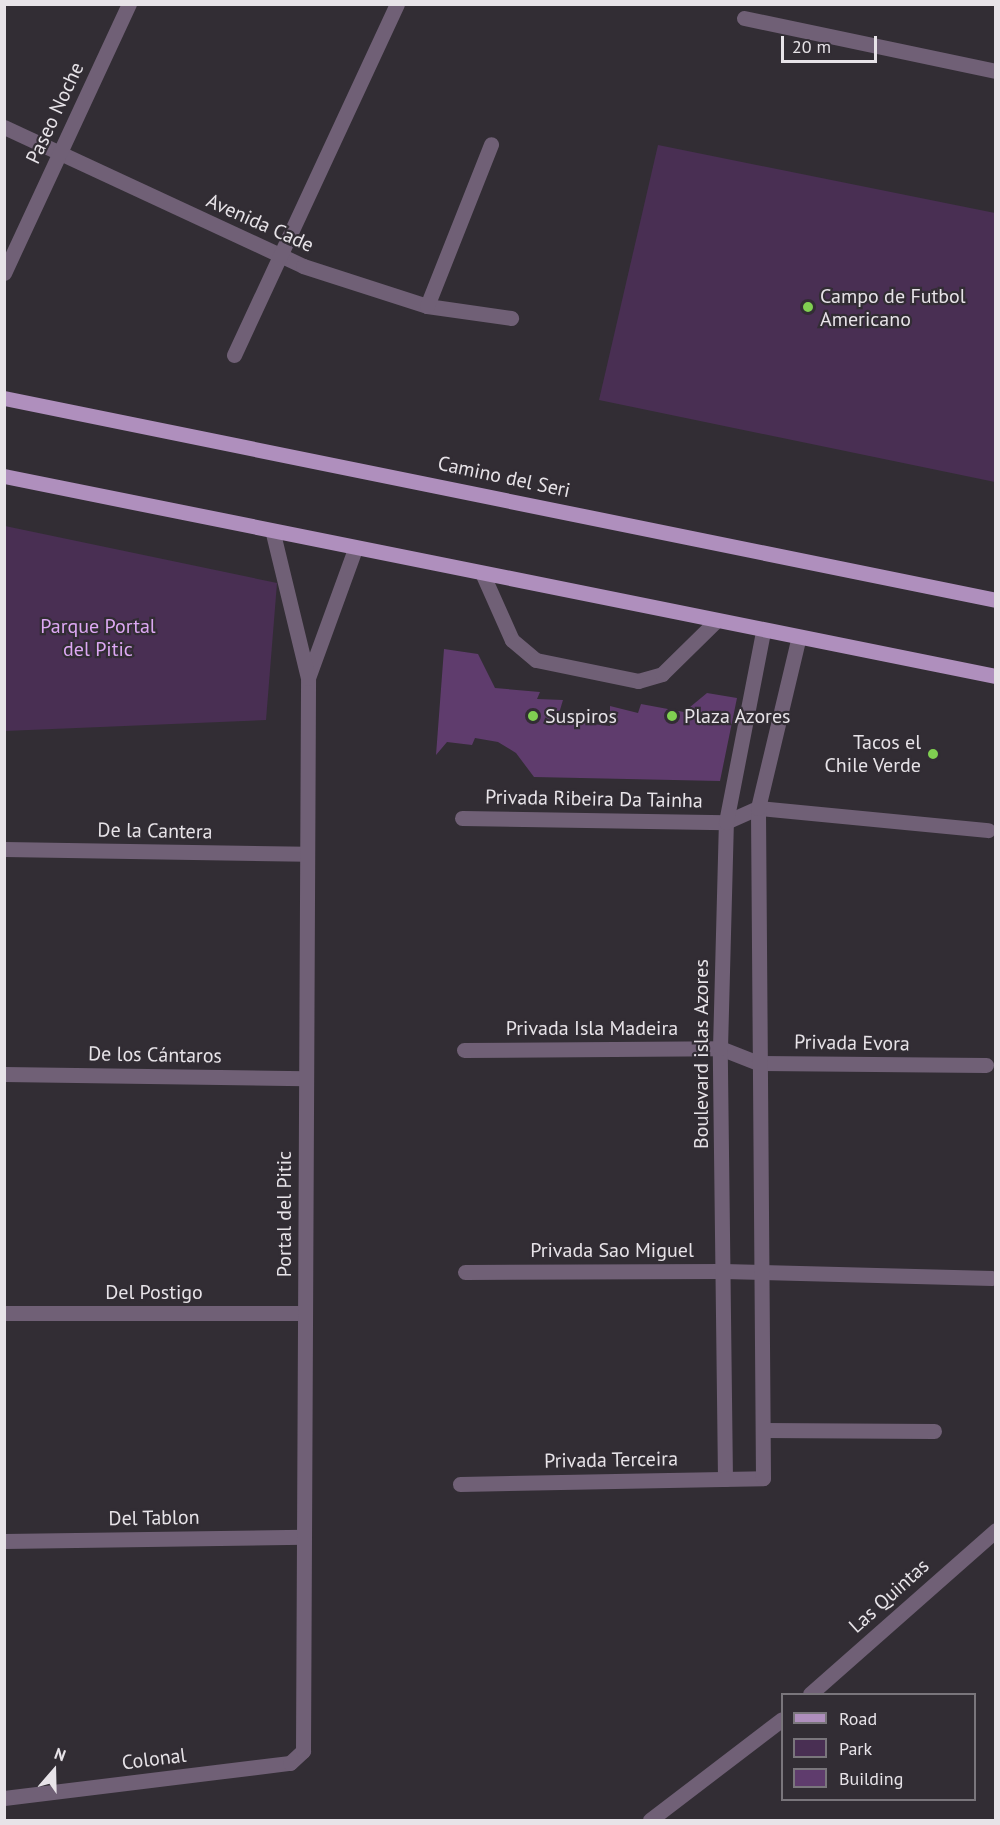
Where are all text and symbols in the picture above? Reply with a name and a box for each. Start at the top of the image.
scale bar [784,24,880,62]
text: 20 m [792,35,831,58]
street label: Paseo Noche [21,58,89,168]
street label: Avenida Cade [203,189,317,257]
place label: Campo de Futbol Americano [820,284,966,331]
marker: Campo de Futbol Americano [801,300,815,314]
street label: Camino del Seri [436,451,572,503]
park label: Parque Portal del Pitic [40,614,156,661]
place label: Suspiros [545,704,617,728]
place label: Plaza Azores [684,704,791,728]
marker: Suspiros [526,709,540,723]
marker: Plaza Azores [665,709,679,723]
place label: Tacos el Chile Verde [824,730,921,777]
marker: Tacos el Chile Verde [926,747,940,761]
street label: Privada Ribeira Da Tainha [485,785,703,813]
street label: De la Cantera [97,818,213,844]
street label: Boulevard islas Azores [689,959,713,1149]
street label: Privada Isla Madeira [506,1016,678,1040]
street label: Privada Evora [794,1030,910,1056]
street label: De los Cántaros [88,1042,222,1068]
street label: Portal del Pitic [272,1151,296,1277]
street label: Privada Sao Miguel [530,1238,694,1262]
street label: Del Postigo [105,1280,203,1304]
street label: Privada Terceira [544,1447,678,1473]
street label: Del Tablon [108,1505,200,1531]
street label: Las Quintas [844,1554,934,1638]
legend [781,1693,976,1801]
text: Road [839,1707,877,1730]
text: Park [839,1737,872,1760]
north arrow [24,1741,84,1801]
text: N [52,1743,69,1765]
street label: Colonal [120,1743,188,1775]
text: Building [839,1767,903,1790]

